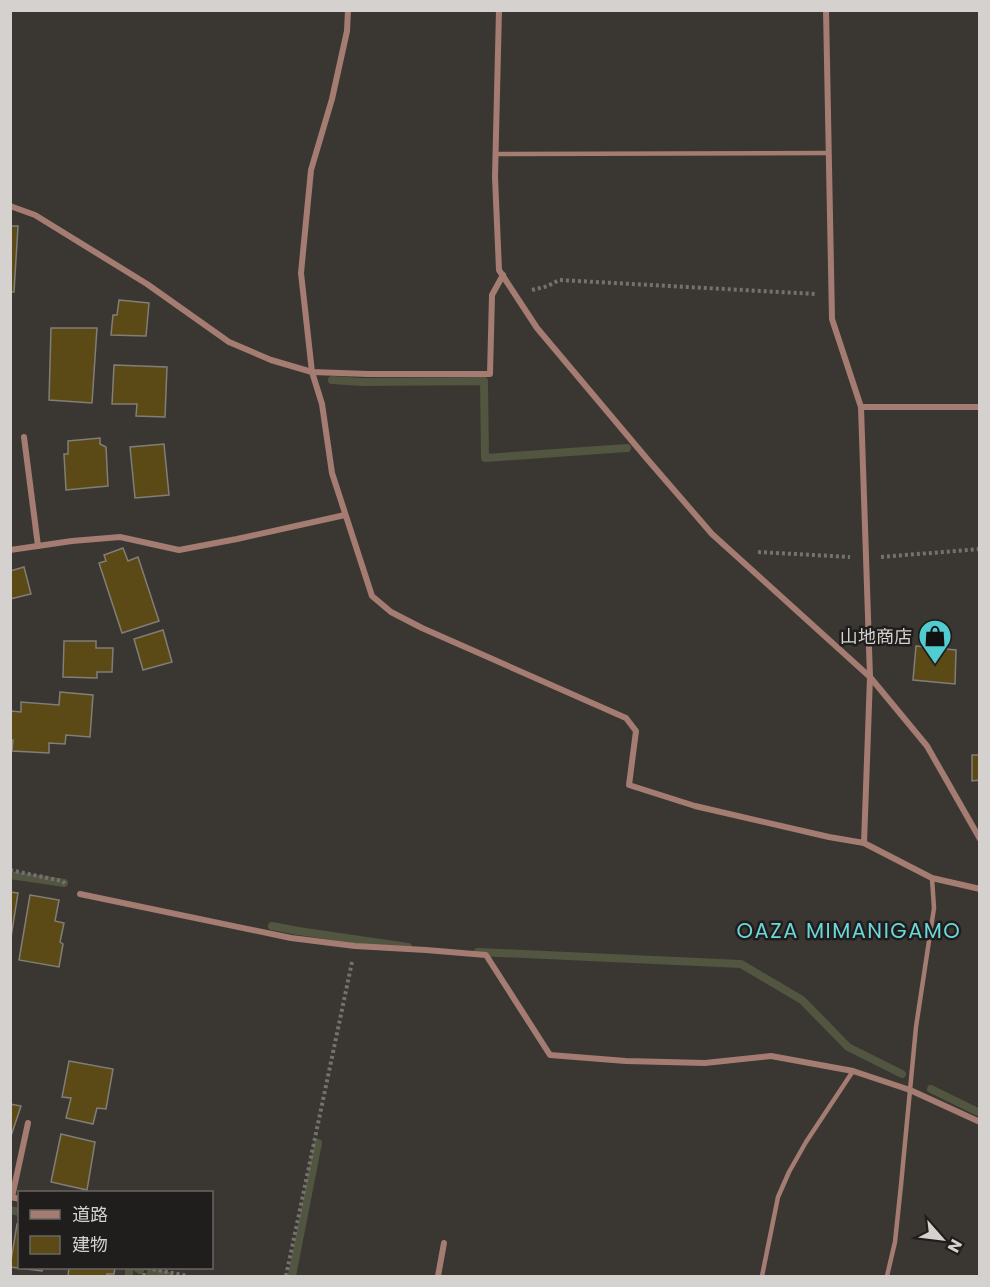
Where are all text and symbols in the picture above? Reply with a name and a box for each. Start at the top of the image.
shop icon: 山地商店 [917,618,953,665]
place label: 山地商店 [840,624,912,649]
district label: OAZA MIMANIGAMO [737,916,961,945]
legend [18,1191,213,1269]
text: 道路 [72,1202,108,1227]
north arrow [912,1209,972,1269]
text: 建物 [72,1232,108,1257]
text: N [942,1235,968,1257]

